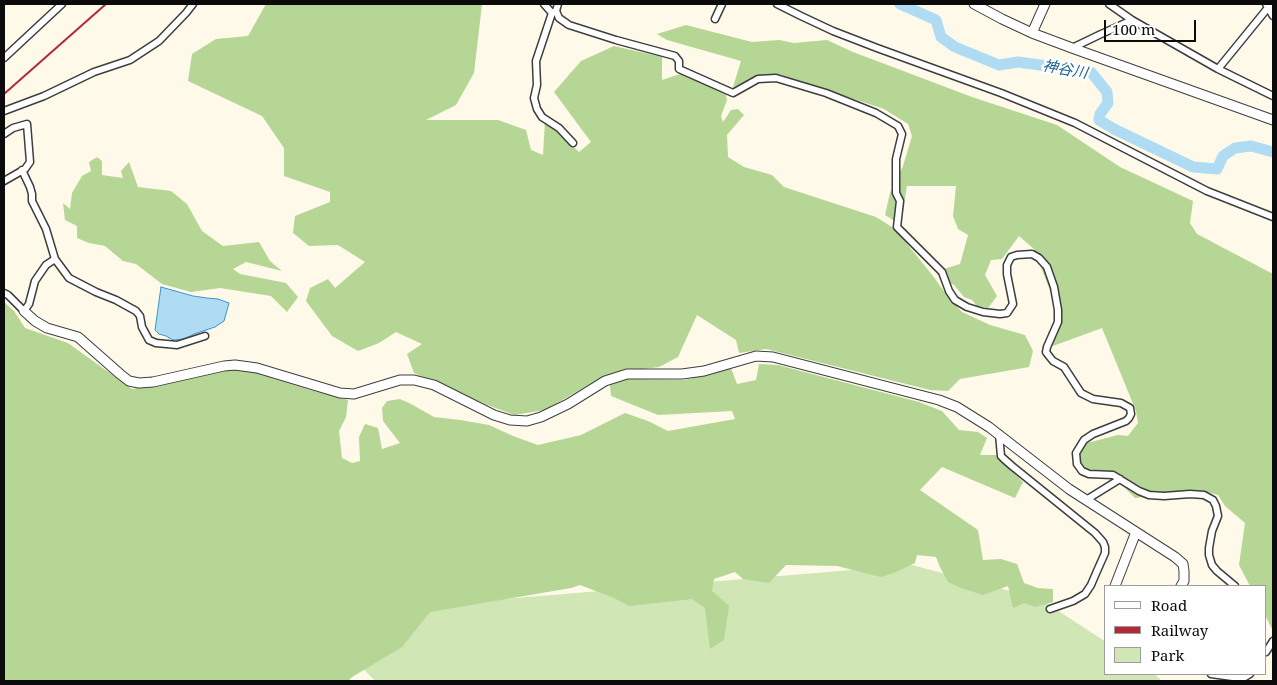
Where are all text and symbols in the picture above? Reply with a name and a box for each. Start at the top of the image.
scale bar [1107,10,1200,42]
text: 100 m [1112,19,1155,39]
water label: 神谷川 [1041,57,1089,83]
legend [1104,585,1267,675]
text: Road [1151,595,1187,615]
text: Railway [1151,620,1208,640]
text: Park [1151,645,1184,665]

